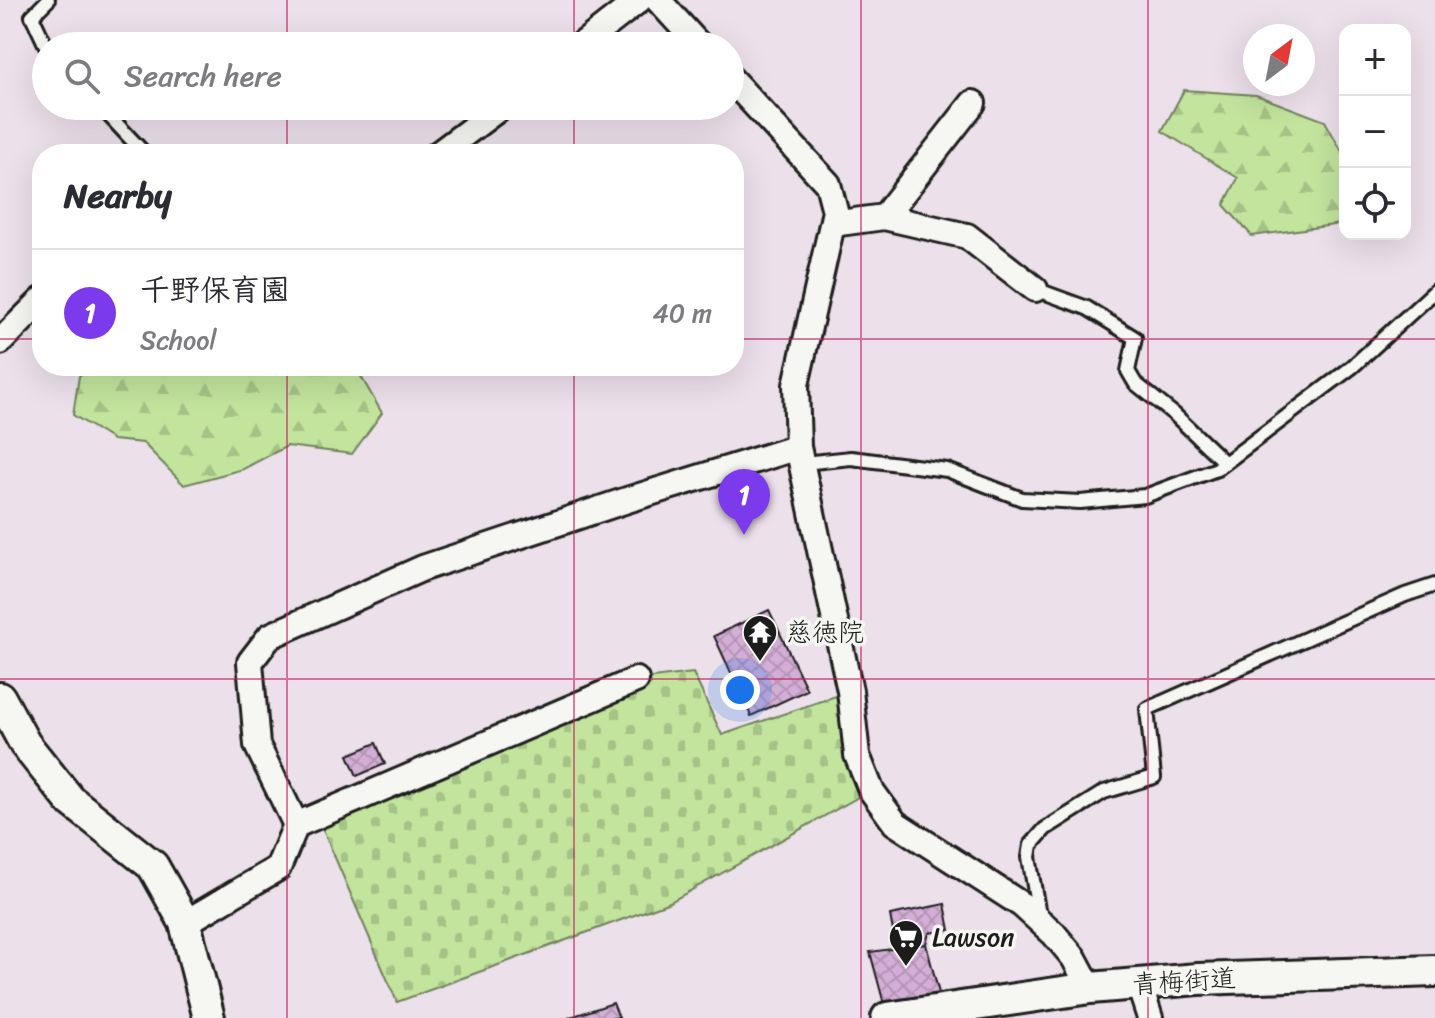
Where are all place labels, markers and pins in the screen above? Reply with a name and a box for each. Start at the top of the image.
pin: 1 [718,469,770,535]
place label: 慈徳院 [786,609,864,655]
temple icon: 慈徳院 [741,613,779,663]
place label: Lawson [932,914,1014,960]
supermarket icon: Lawson [887,918,925,968]

